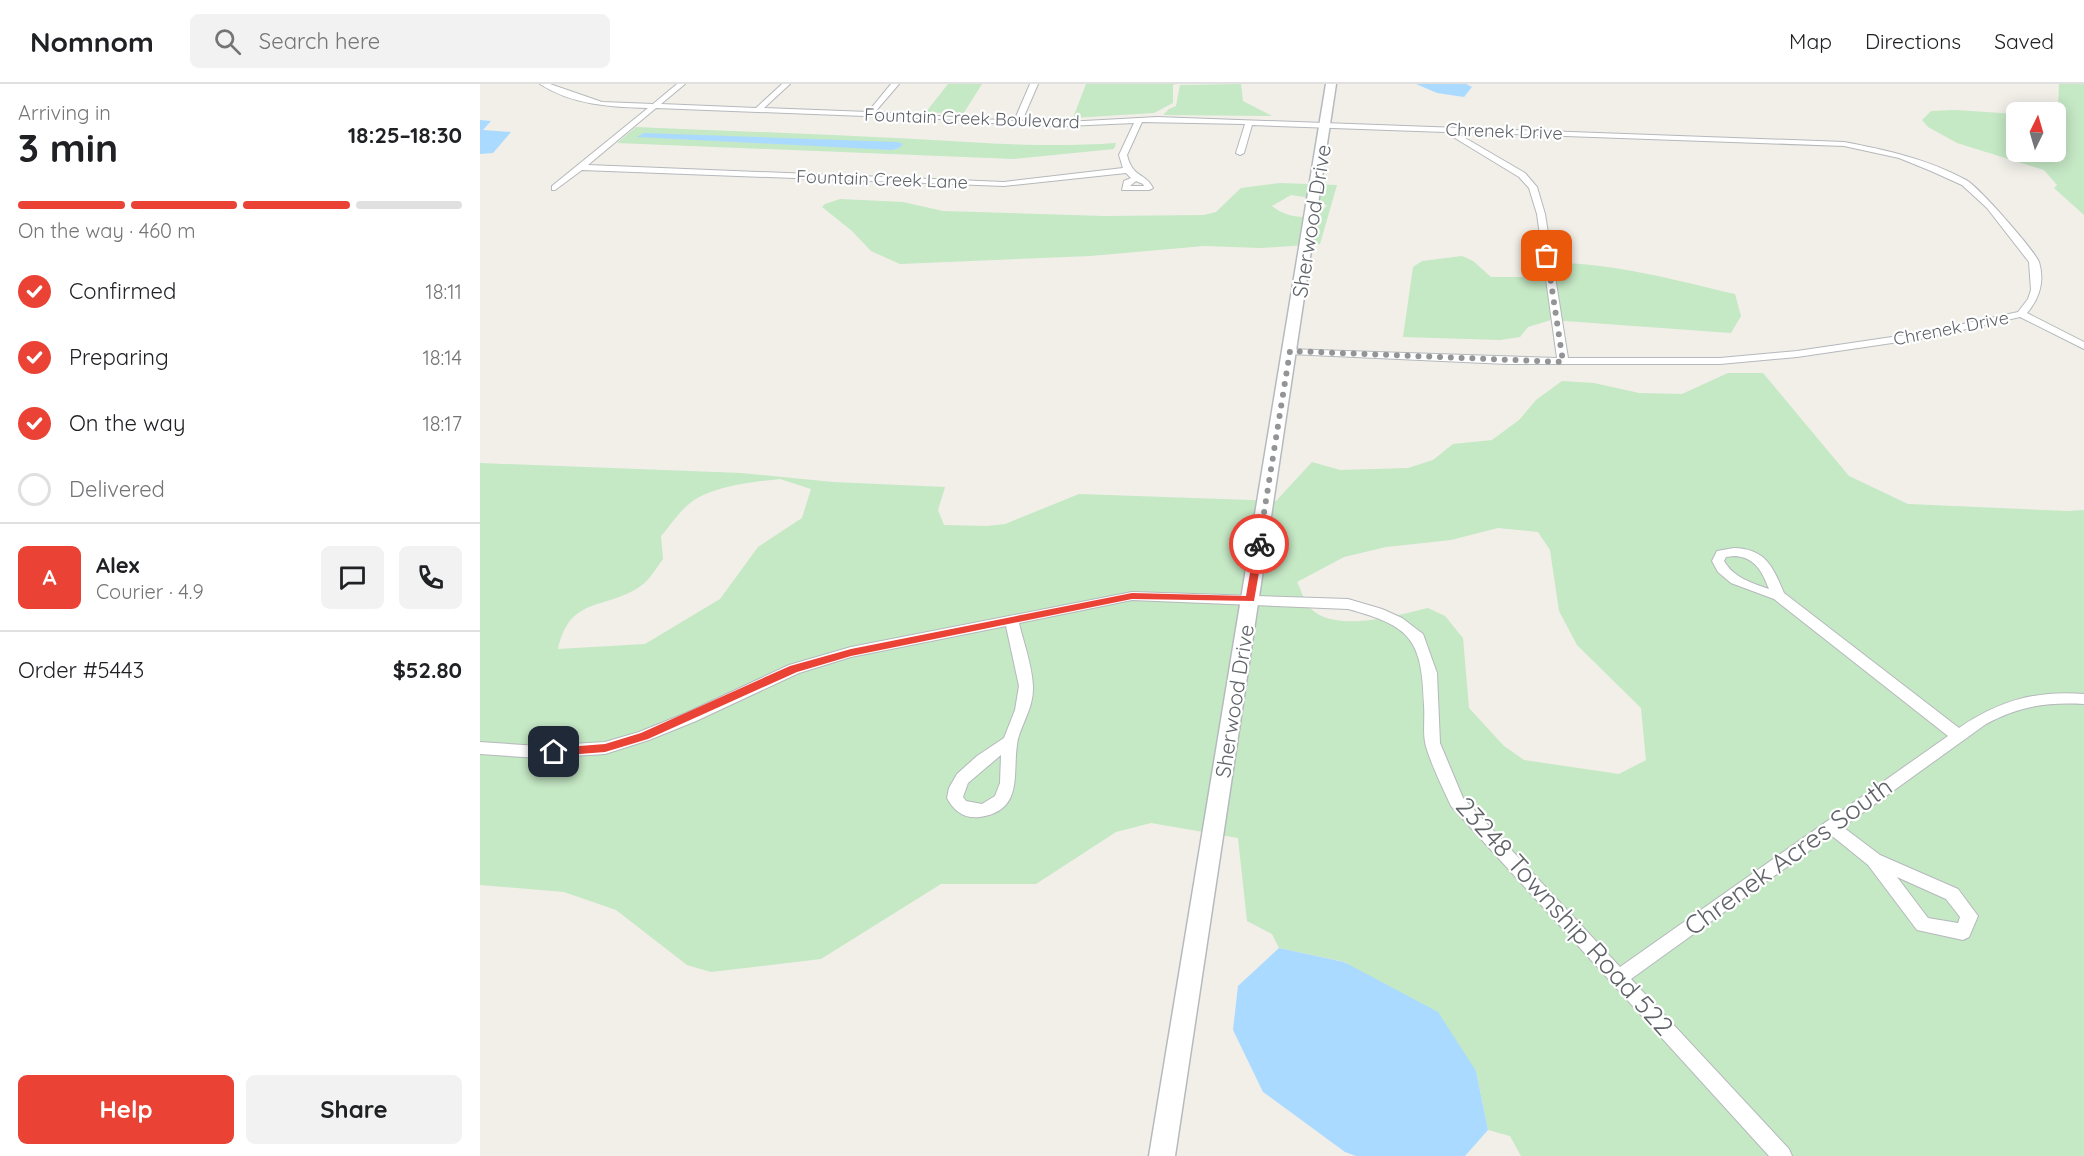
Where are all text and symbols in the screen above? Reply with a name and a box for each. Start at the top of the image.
search box [190,14,610,68]
text: Nomnom [30,24,154,59]
icon: search [211,25,244,58]
text: Search here [259,27,380,55]
text: Map [1789,28,1832,54]
text: Directions [1865,28,1961,54]
text: Saved [1994,28,2054,54]
text: Arriving in [18,100,111,125]
north arrow [2006,102,2066,162]
map controls [2006,102,2066,162]
street label: Fountain Creek Boulevard [864,103,1080,133]
street label: Chrenek Drive [1445,117,1563,145]
text: 18:25–18:30 [348,121,462,149]
text: 3 min [18,123,118,172]
street label: Sherwood Drive [1286,142,1336,300]
street label: Fountain Creek Lane [796,165,968,193]
text: On the way · 460 m [18,218,196,243]
pin [1521,230,1572,281]
icon: bag [1530,239,1563,272]
icon: check [18,275,51,308]
text: Confirmed [69,277,176,305]
text: 18:11 [425,279,462,304]
street label: Chrenek Drive [1891,306,2011,350]
icon: check [18,341,51,374]
text: Preparing [69,343,169,371]
text: 18:14 [422,345,462,370]
icon: check [18,407,51,440]
text: On the way [69,409,185,437]
text: 18:17 [422,411,462,436]
text: Delivered [69,475,165,503]
courier [1229,514,1289,574]
icon: bike [1243,528,1276,561]
button: chat [321,546,384,609]
button: phone [399,546,462,609]
text: Alex [96,551,139,579]
text: A [42,563,57,591]
text: Courier · 4.9 [96,579,204,604]
street label: Sherwood Drive [1209,622,1259,780]
text: Order #5443 [18,656,144,684]
text: $52.80 [393,656,462,684]
pin [528,726,579,777]
icon: home [537,735,570,768]
street label: Chrenek Acres South [1678,769,1898,943]
street label: 23248 Township Road 522 [1449,790,1681,1042]
button: Help [18,1075,234,1144]
button: Share [246,1075,462,1144]

